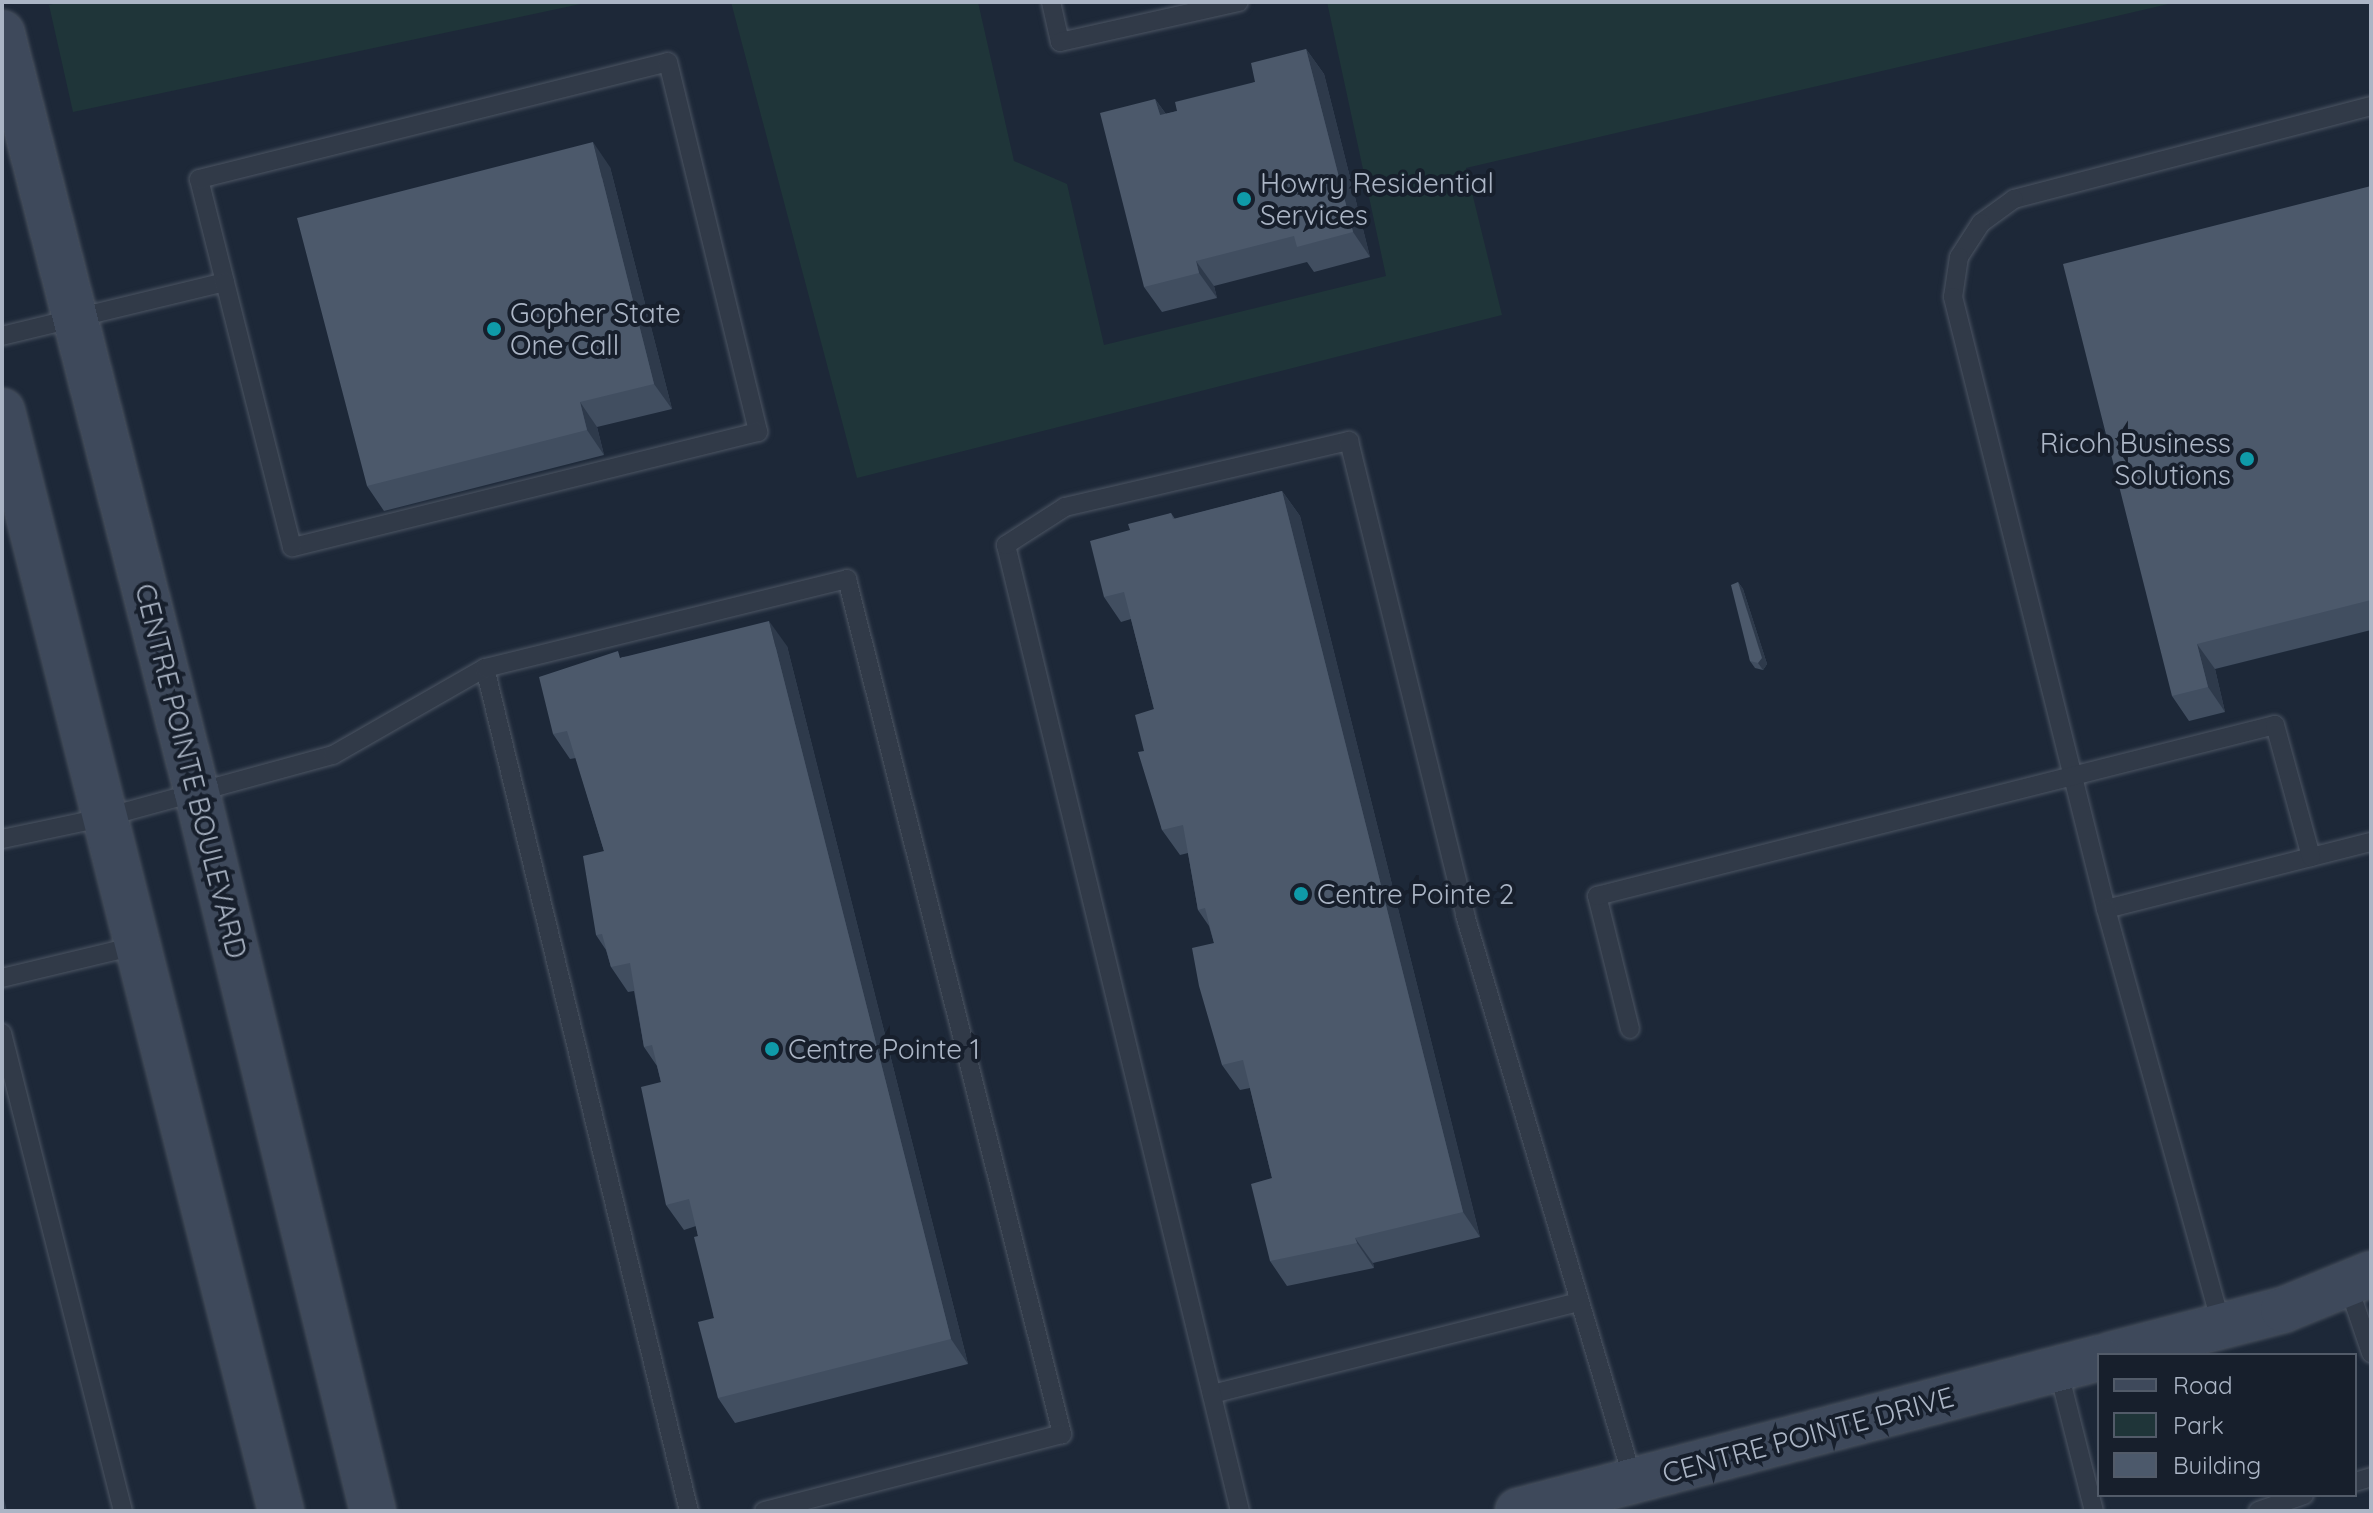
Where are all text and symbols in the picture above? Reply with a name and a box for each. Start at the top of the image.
place label: Howry Residential Services [1260,166,1494,232]
marker: Howry Residential Services [1235,190,1253,208]
place label: Gopher State One Call [510,296,681,362]
marker: Gopher State One Call [485,320,503,338]
place label: Ricoh Business Solutions [2040,426,2231,492]
marker: Ricoh Business Solutions [2238,450,2256,468]
street label: CENTRE POINTE BOULEVARD [128,580,254,962]
place label: Centre Pointe 2 [1317,877,1514,911]
marker: Centre Pointe 2 [1292,885,1310,903]
place label: Centre Pointe 1 [788,1032,980,1066]
marker: Centre Pointe 1 [763,1040,781,1058]
legend [2097,1353,2357,1497]
text: Road [2173,1370,2233,1400]
street label: CENTRE POINTE DRIVE [1659,1380,1957,1490]
text: Park [2173,1410,2224,1440]
text: Building [2173,1450,2261,1480]

